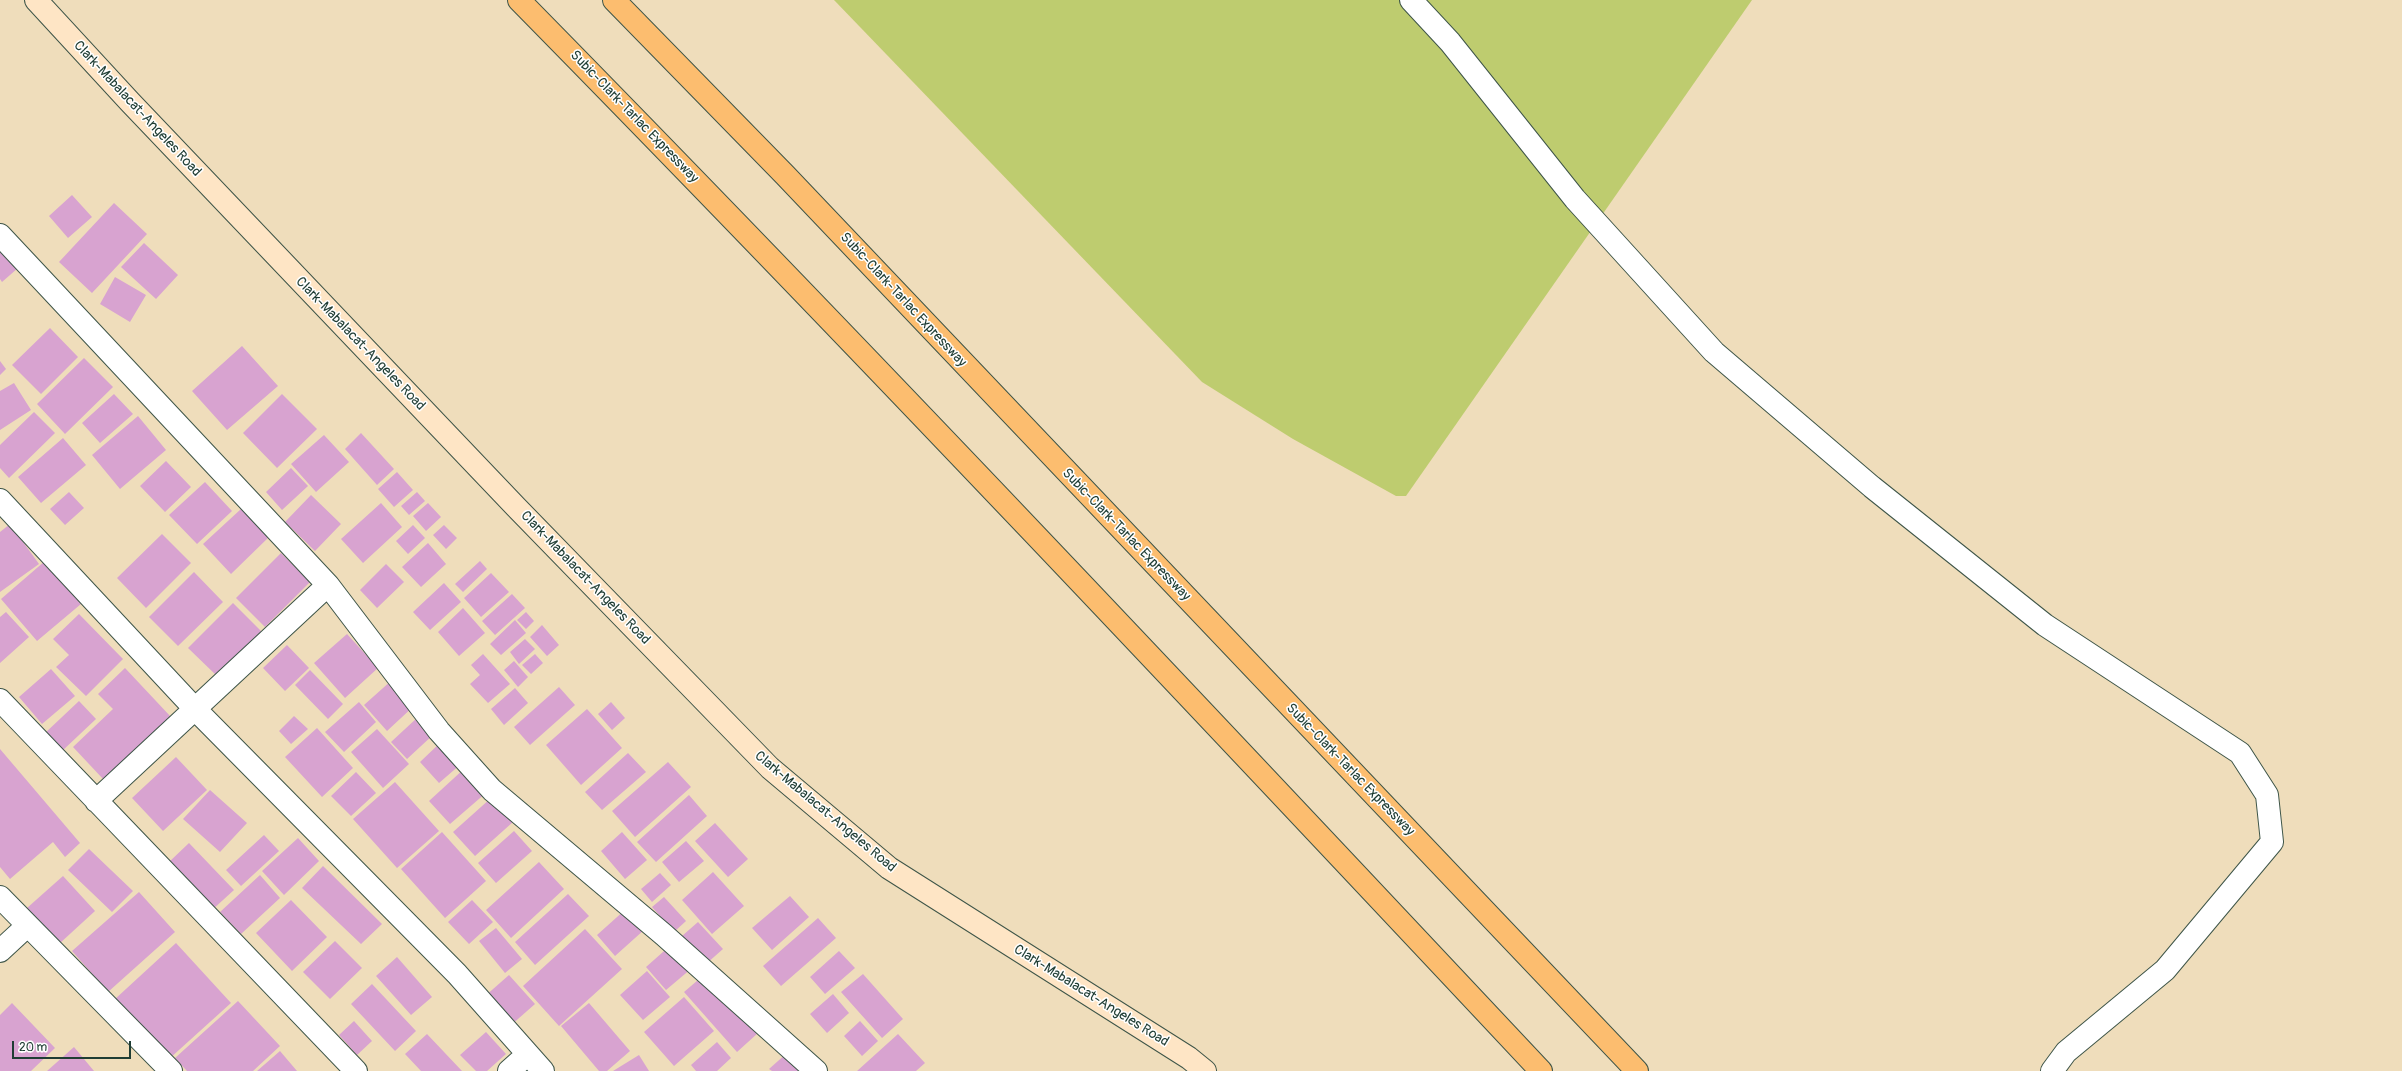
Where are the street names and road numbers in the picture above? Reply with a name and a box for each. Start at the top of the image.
street label: Clark-Mabalacat-Angeles Road [70,38,204,180]
street label: Subic-Clark-Tarlac Expressway [566,47,702,187]
street label: Subic-Clark-Tarlac Expressway [836,229,970,371]
street label: Clark-Mabalacat-Angeles Road [292,274,428,414]
street label: Subic-Clark-Tarlac Expressway [1058,465,1194,605]
street label: Clark-Mabalacat-Angeles Road [517,508,653,648]
street label: Subic-Clark-Tarlac Expressway [1282,700,1418,840]
street label: Clark-Mabalacat-Angeles Road [751,748,899,876]
street label: Clark-Mabalacat-Angeles Road [1010,941,1172,1051]

